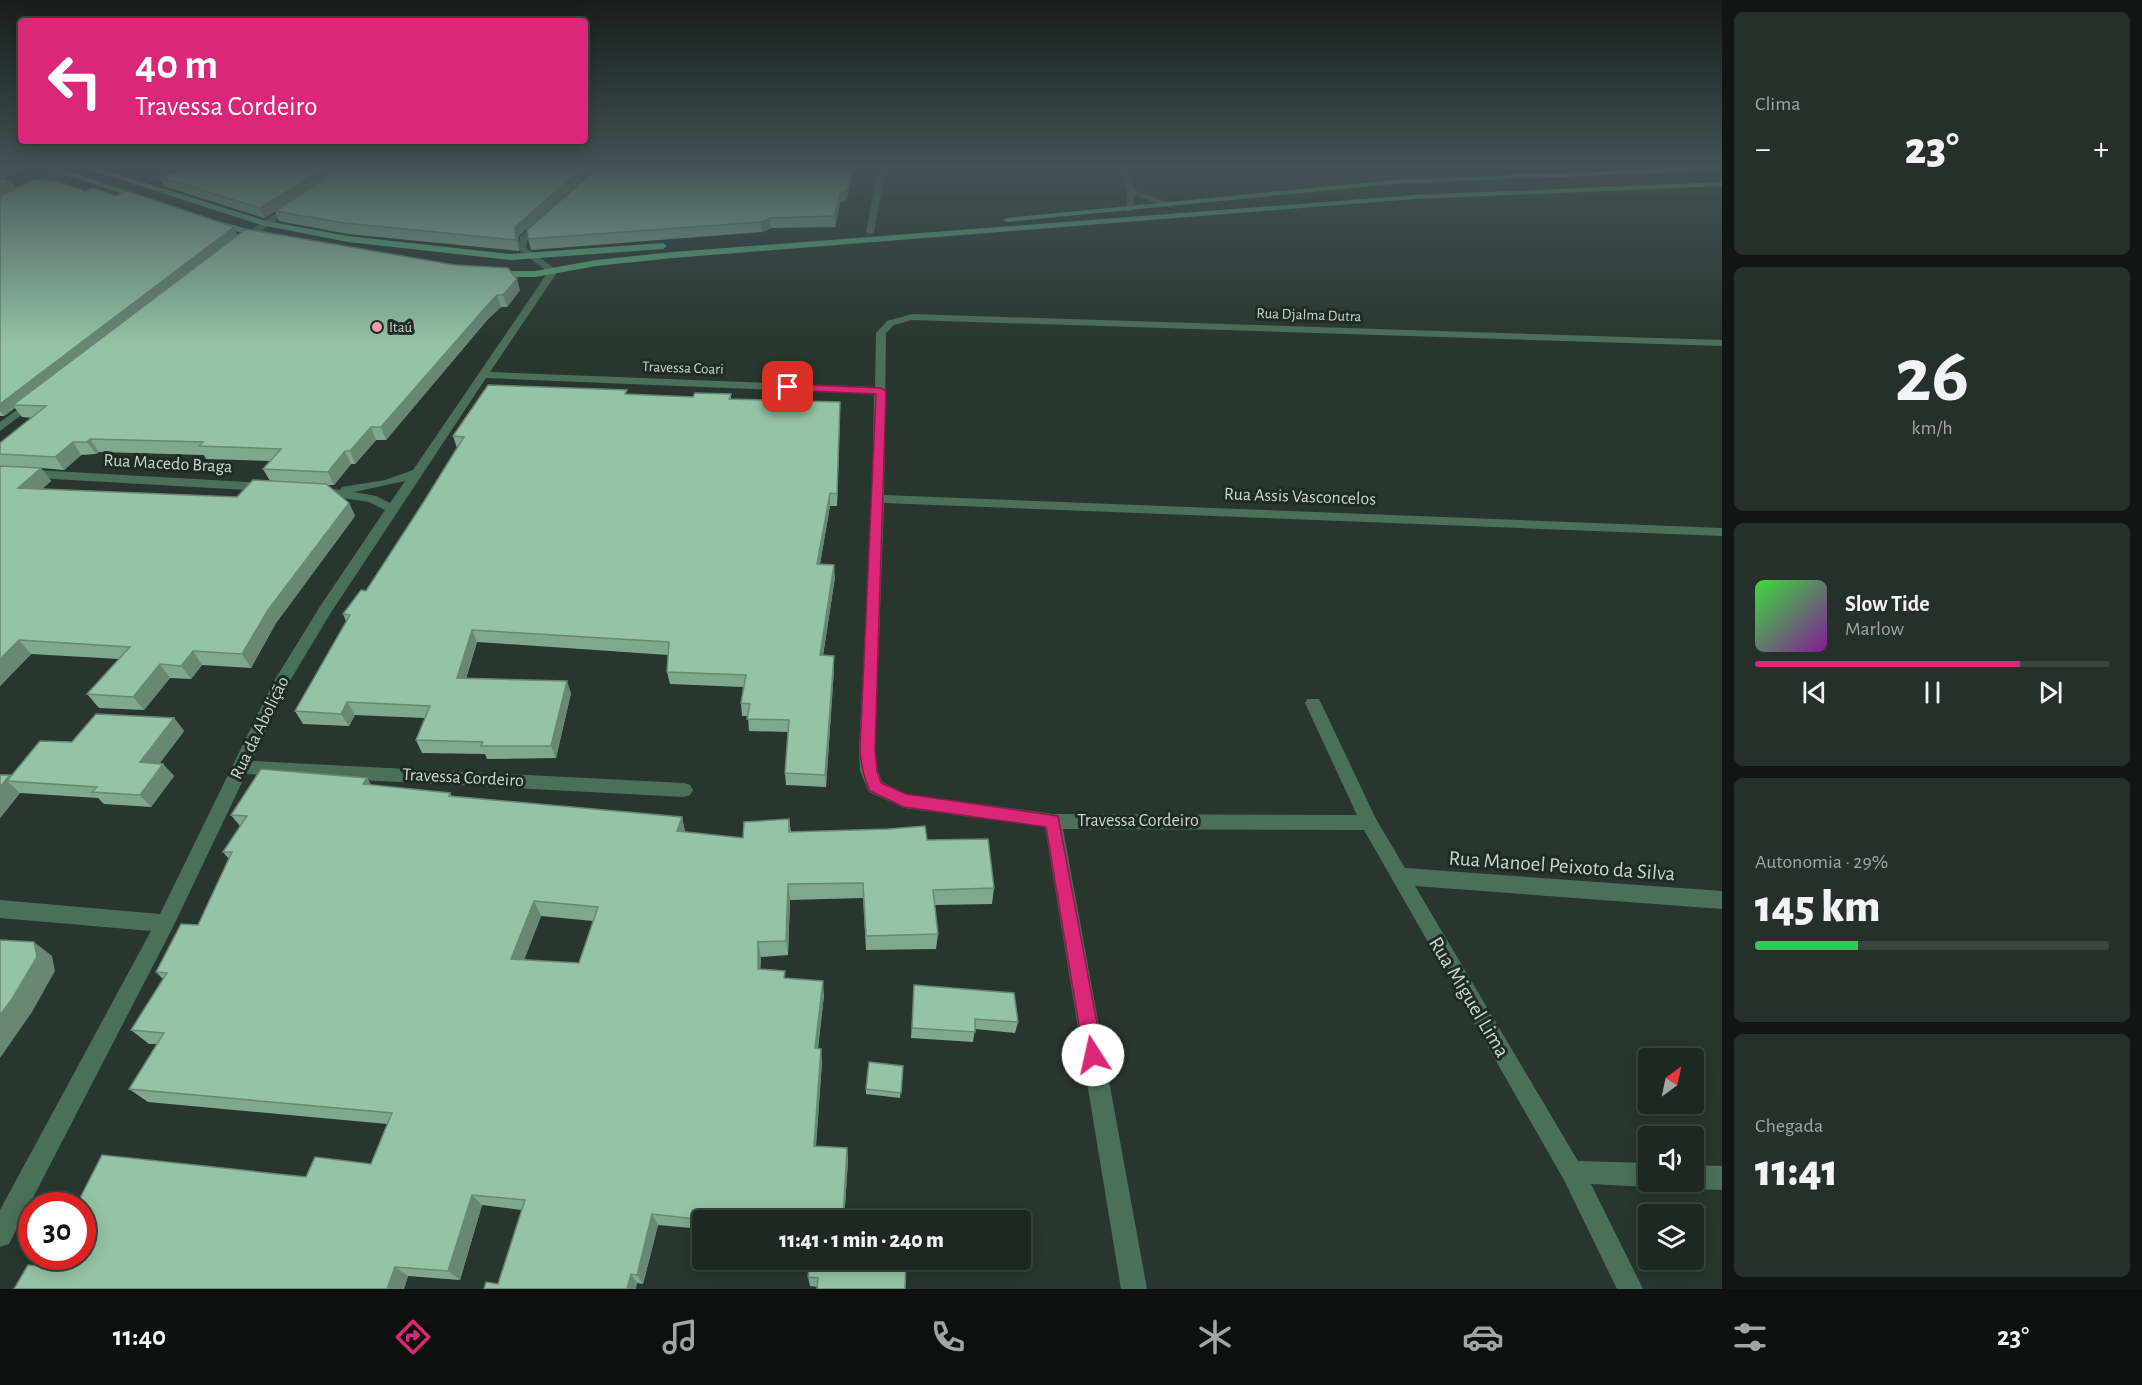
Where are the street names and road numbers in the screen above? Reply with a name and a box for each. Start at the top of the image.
street label: Rua Djalma Dutra [1256,306,1362,324]
street label: Travessa Coari [642,359,724,377]
street label: Rua Macedo Braga [103,452,233,476]
street label: Rua Assis Vasconcelos [1224,485,1376,509]
street label: Rua da Abolição [227,674,293,782]
street label: Travessa Cordeiro [402,766,524,790]
street label: Travessa Cordeiro [1077,812,1199,830]
street label: Rua Manoel Peixoto da Silva [1448,848,1676,884]
street label: Rua Miguel Lima [1425,933,1513,1061]

